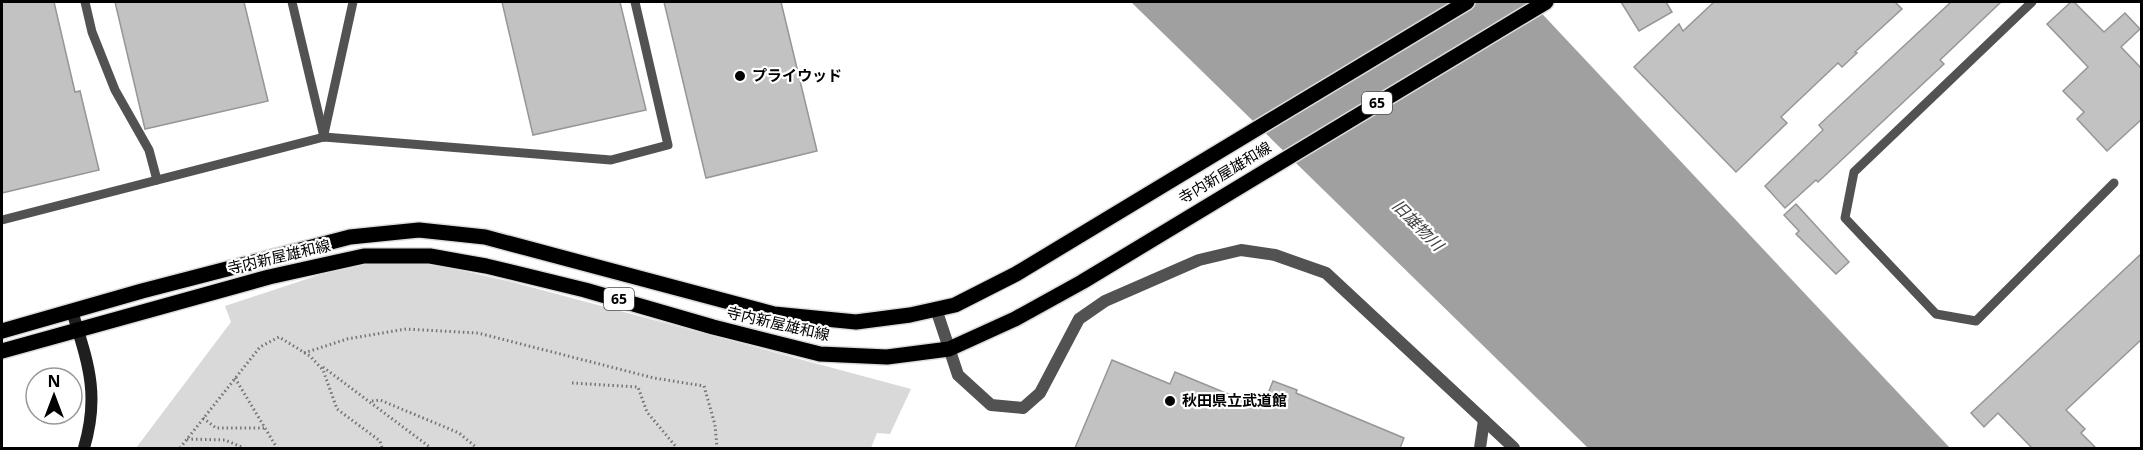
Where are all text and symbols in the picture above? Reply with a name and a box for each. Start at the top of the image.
place label: プライウッド [752,65,842,85]
marker: プライウッド [733,69,747,83]
road number: 65 [1362,92,1392,114]
street label: 寺内新屋雄和線 [1174,137,1275,208]
water label: 旧雄物川 [1388,195,1450,257]
street label: 寺内新屋雄和線 [225,234,332,278]
road number: 65 [604,288,634,310]
street label: 寺内新屋雄和線 [725,301,832,345]
north arrow [24,366,84,426]
text: N [47,370,61,392]
place label: 秋田県立武道館 [1182,390,1287,410]
marker: 秋田県立武道館 [1163,394,1177,408]

